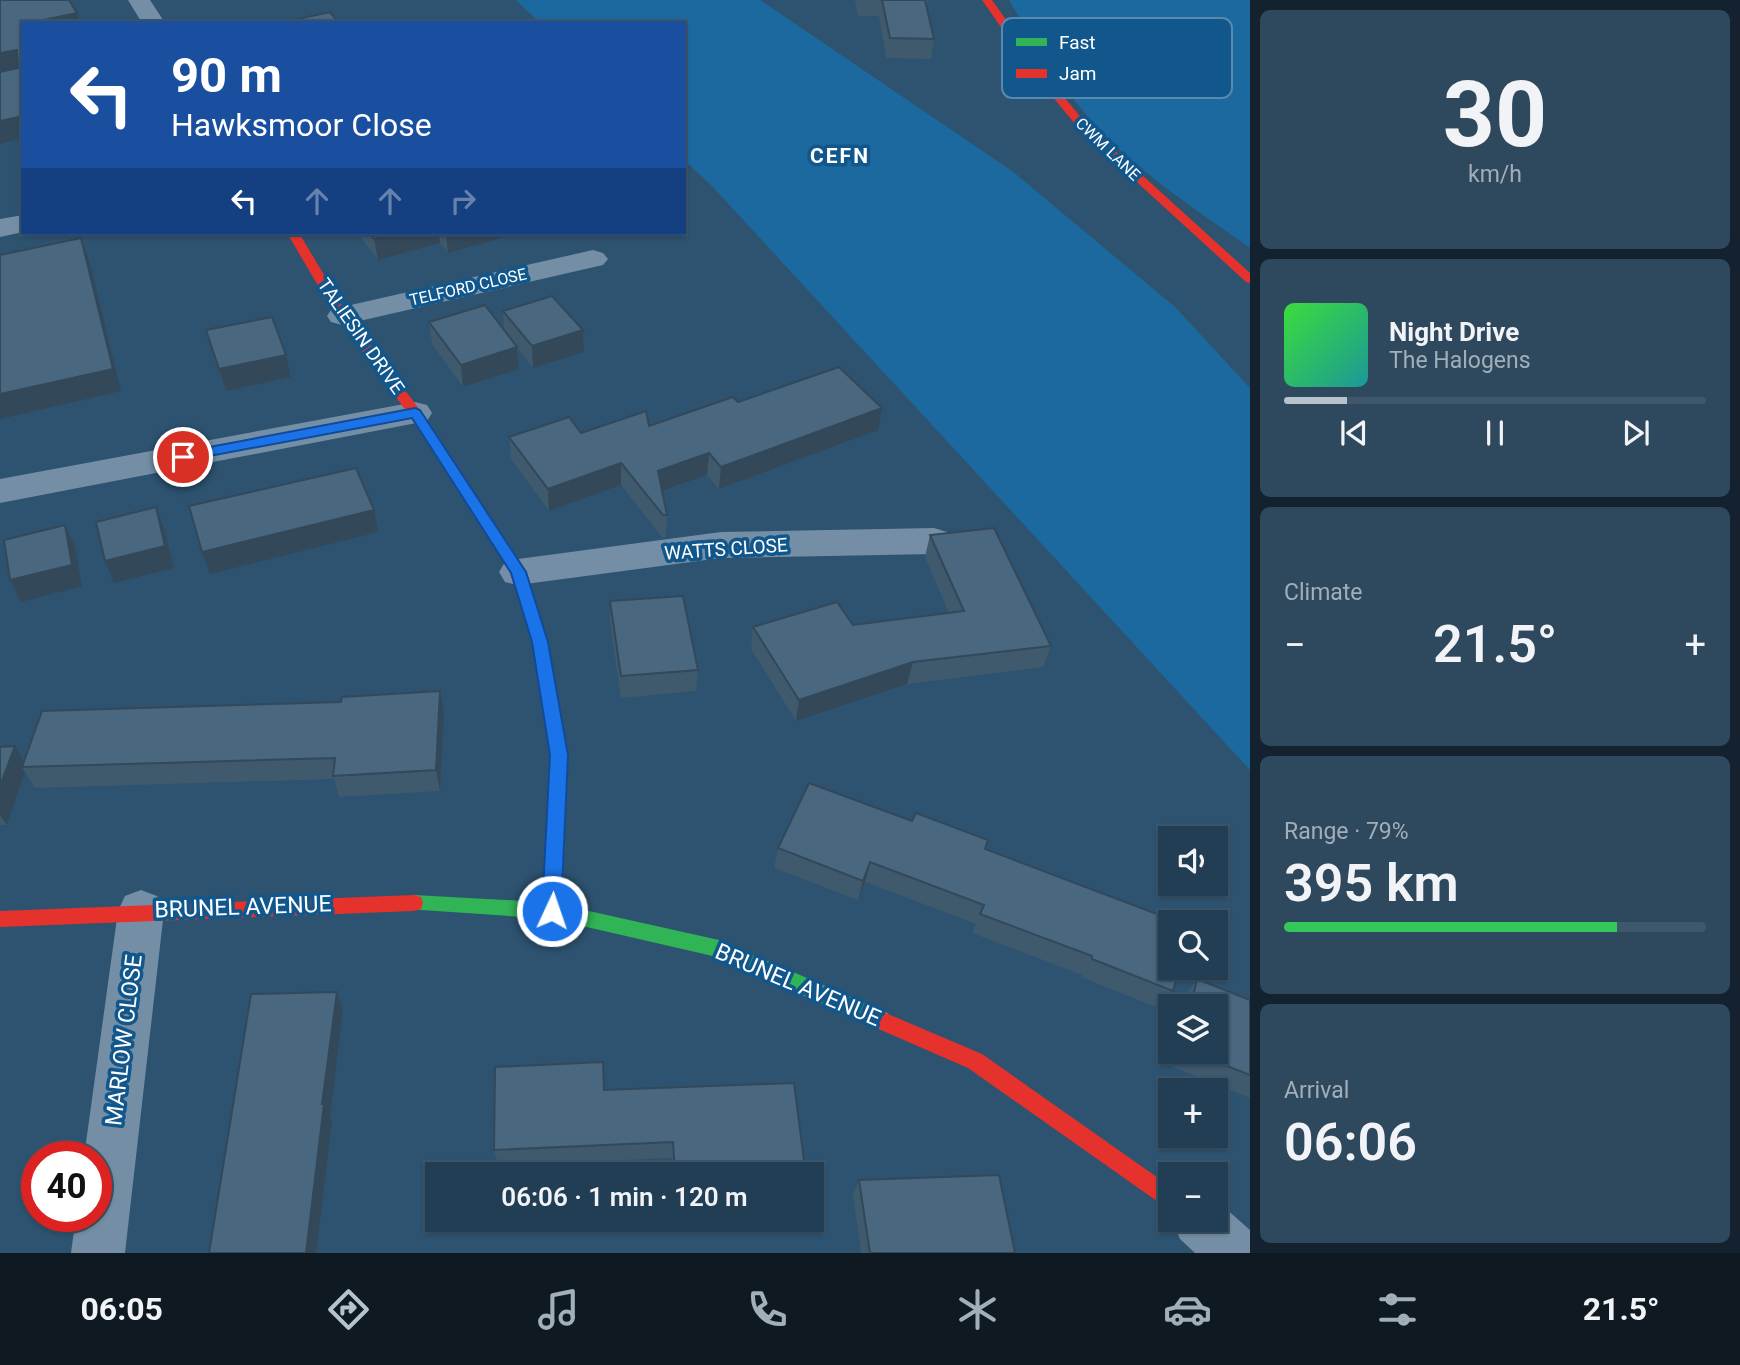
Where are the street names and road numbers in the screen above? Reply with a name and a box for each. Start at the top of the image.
street label: CWM LANE [1072,114,1144,184]
street label: TELFORD CLOSE [408,264,528,310]
street label: TALIESIN DRIVE [313,274,410,399]
street label: WATTS CLOSE [664,533,789,565]
street label: BRUNEL AVENUE [154,890,332,924]
street label: BRUNEL AVENUE [711,938,885,1032]
street label: MARLOW CLOSE [100,953,148,1127]

